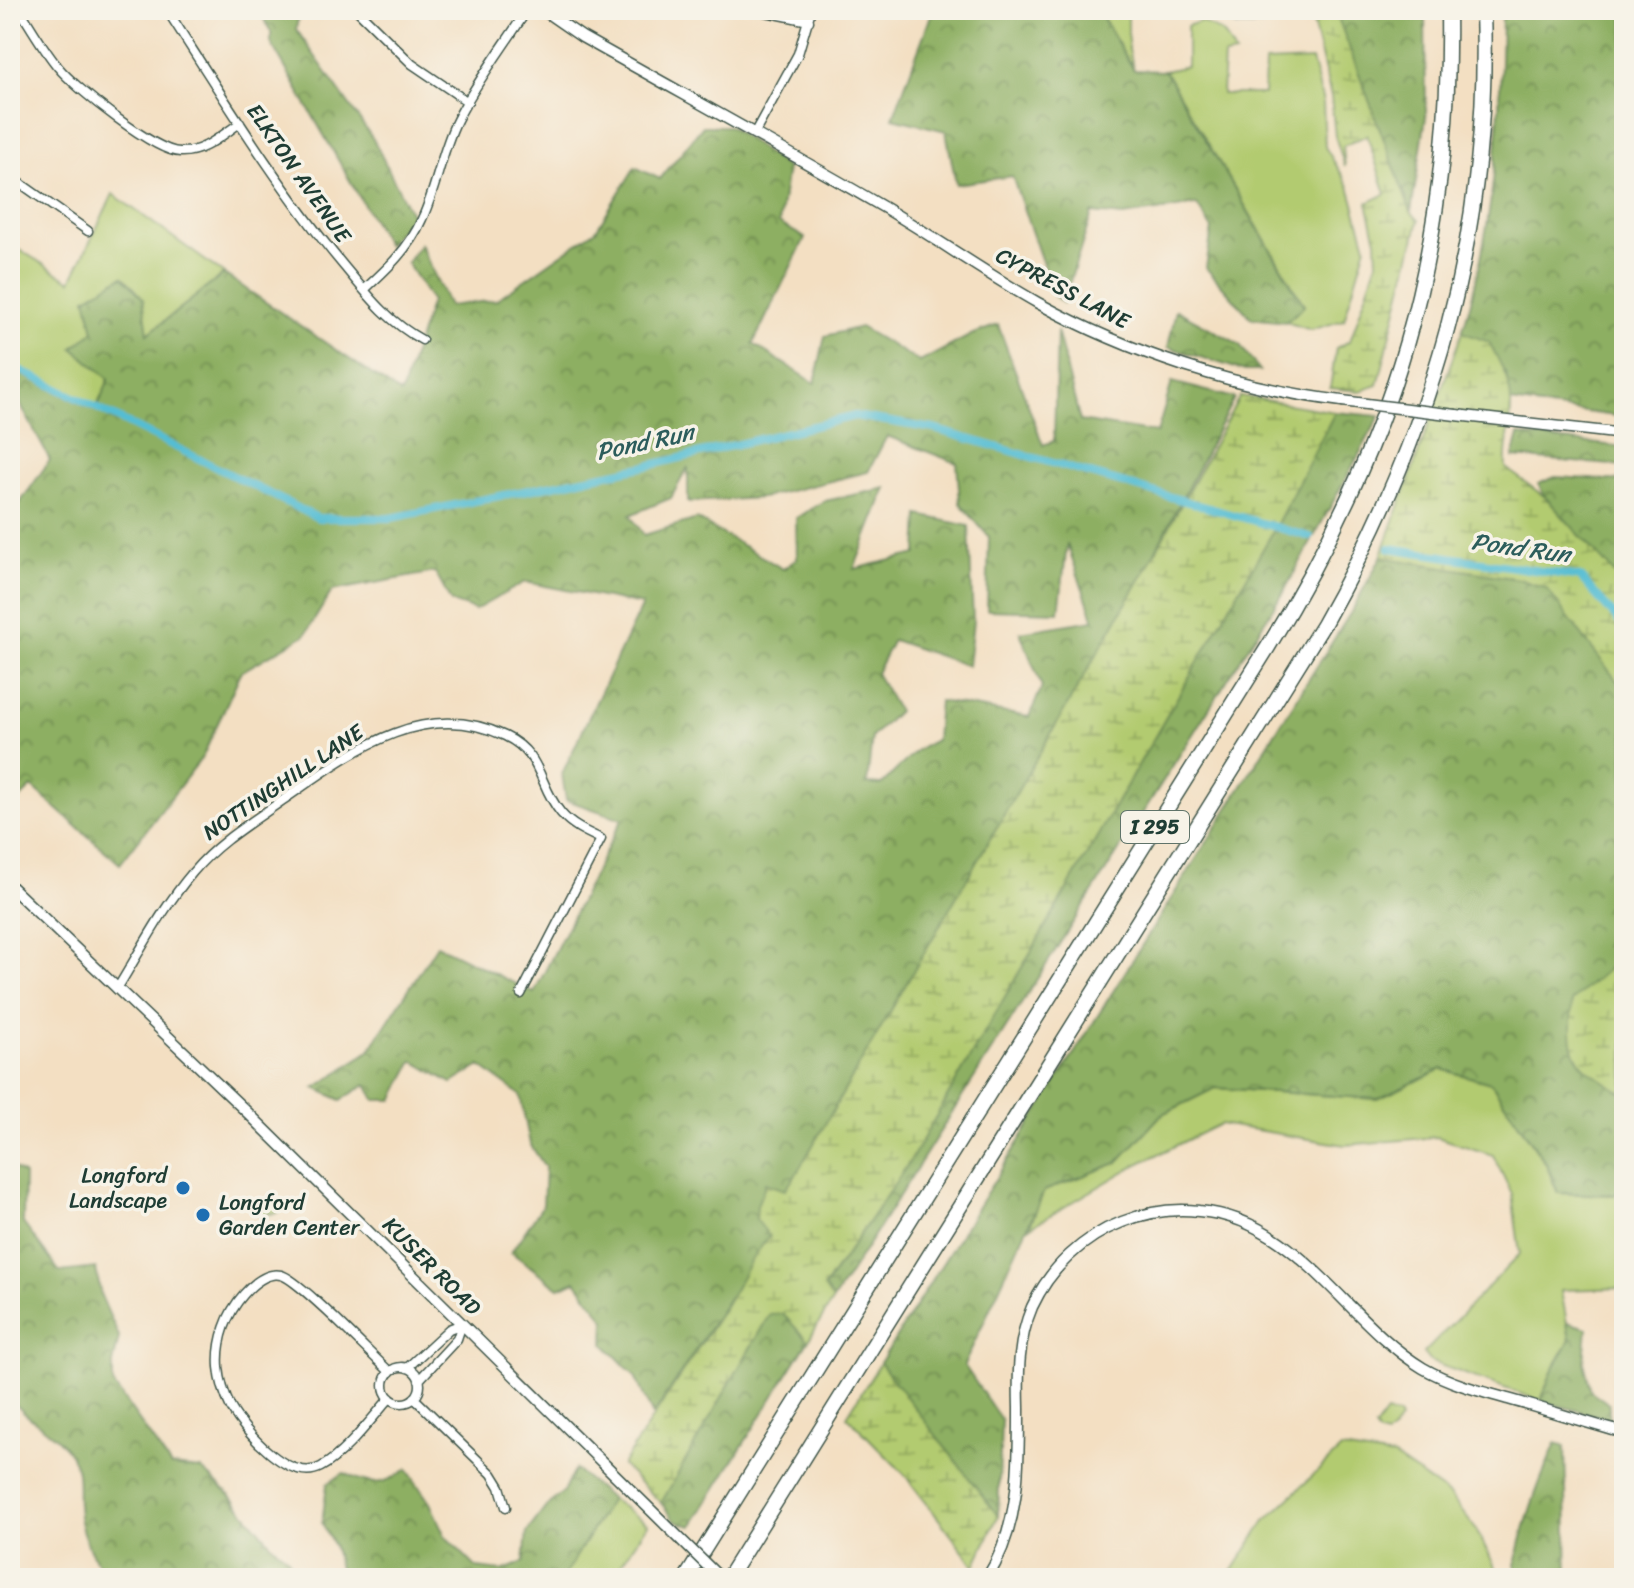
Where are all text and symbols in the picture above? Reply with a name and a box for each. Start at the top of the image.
street label: ELKTON AVENUE [236,95,363,253]
street label: CYPRESS LANE [989,236,1139,341]
water label: Pond Run [592,411,701,473]
water label: Pond Run [1469,520,1576,576]
street label: NOTTINGHILL LANE [194,712,373,851]
road number: I 295 [1121,811,1189,843]
place label: Longford Landscape [69,1156,168,1220]
marker: Longford Landscape [174,1179,192,1197]
place label: Longford Garden Center [219,1183,360,1247]
marker: Longford Garden Center [194,1206,212,1224]
street label: KUSER ROAD [373,1207,491,1325]

